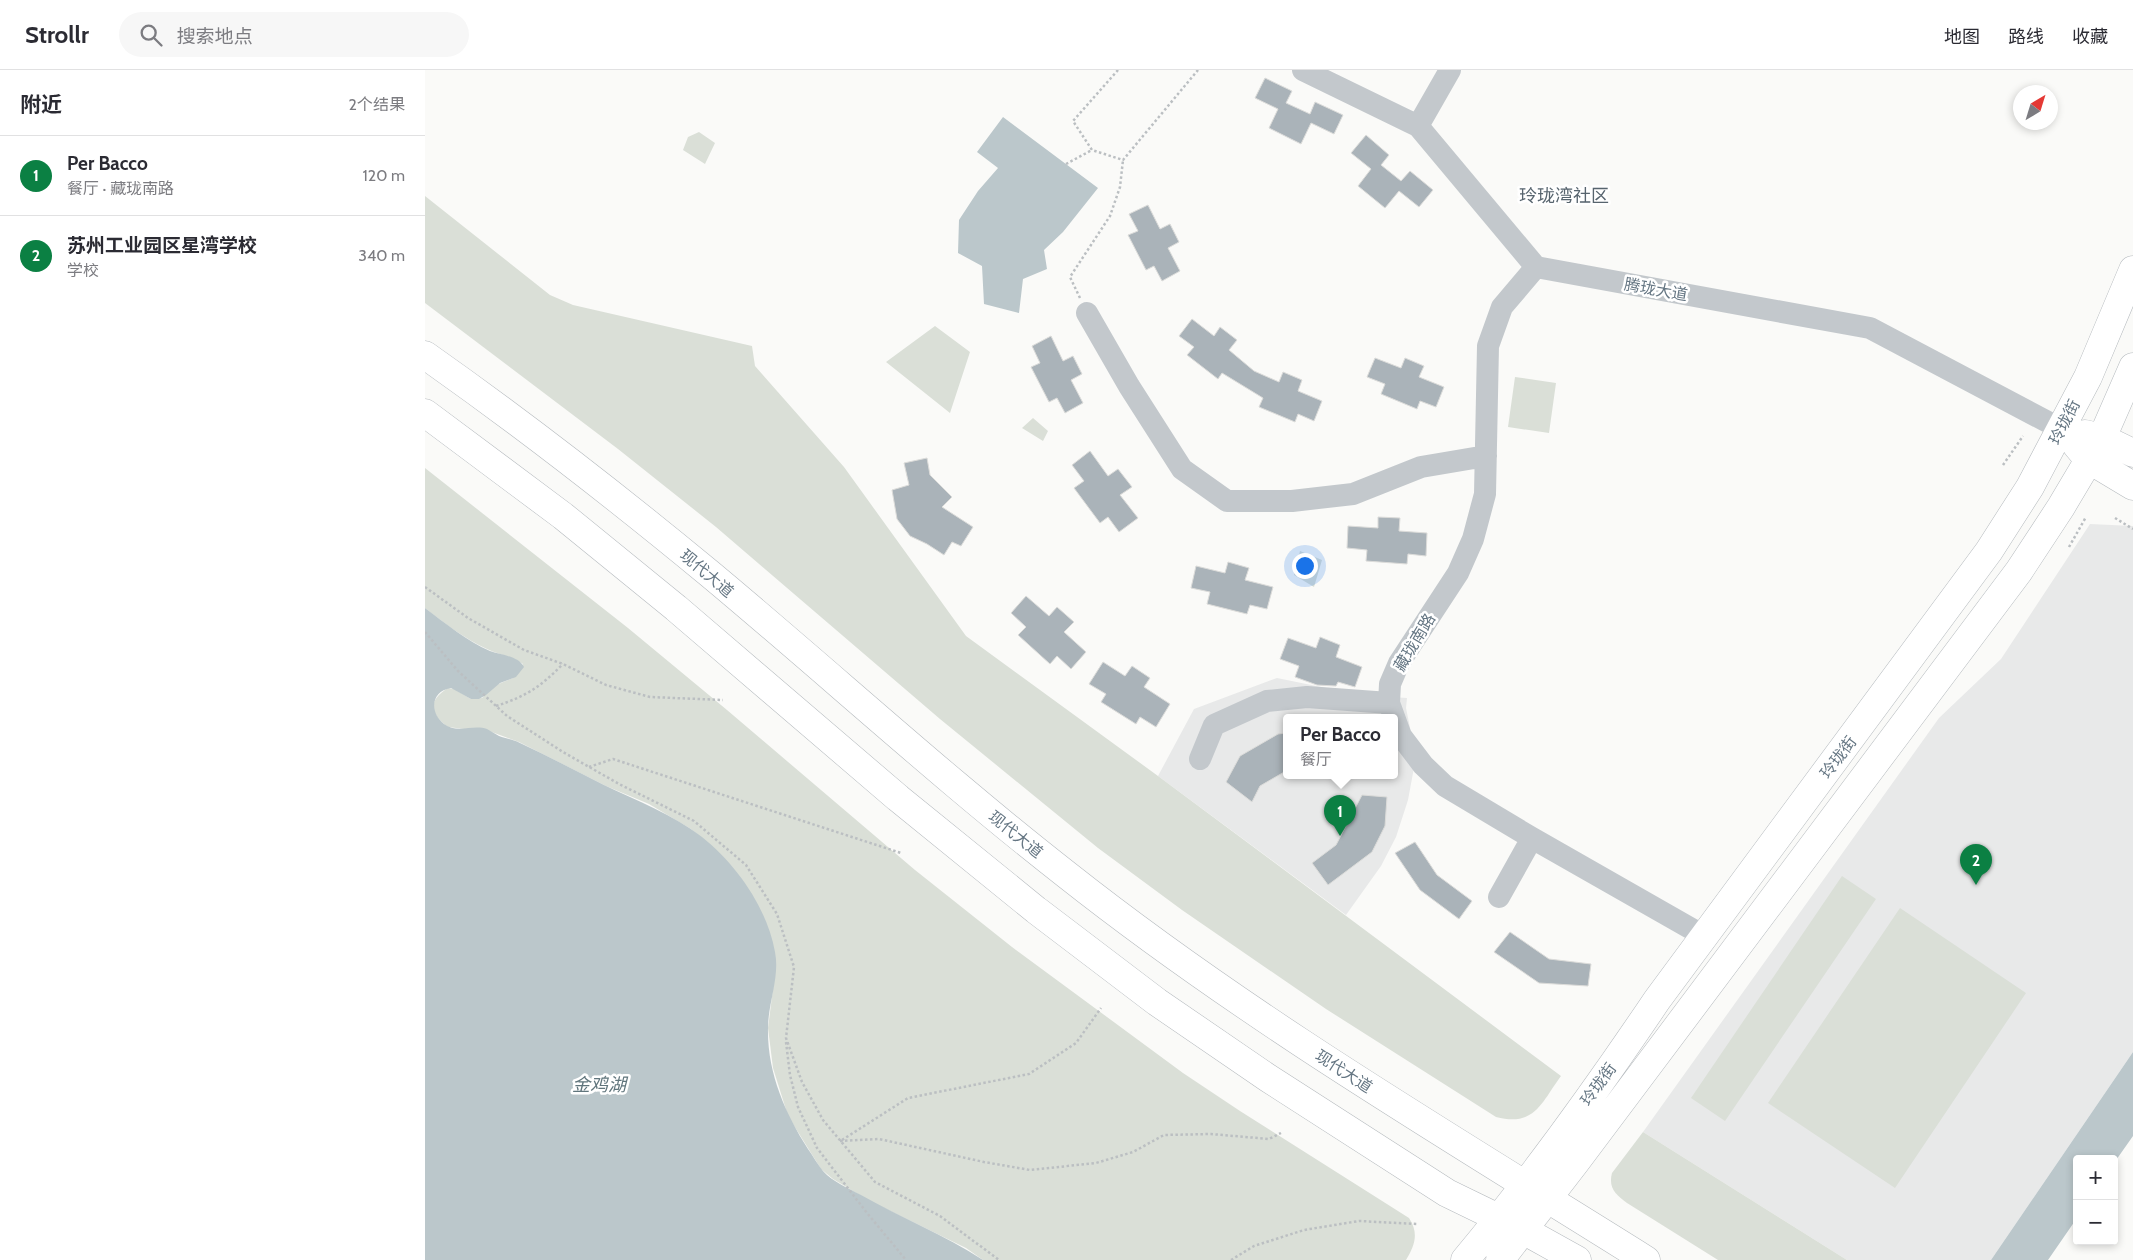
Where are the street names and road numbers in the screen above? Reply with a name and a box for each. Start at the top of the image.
street label: 腾珑大道 [1623,275,1689,304]
street label: 玲珑街 [2045,397,2084,448]
street label: 现代大道 [676,546,737,601]
street label: 藏珑南路 [1390,610,1439,675]
street label: 玲珑街 [1816,732,1860,782]
street label: 现代大道 [985,807,1047,862]
street label: 现代大道 [1312,1046,1376,1097]
street label: 玲珑街 [1577,1059,1620,1109]

